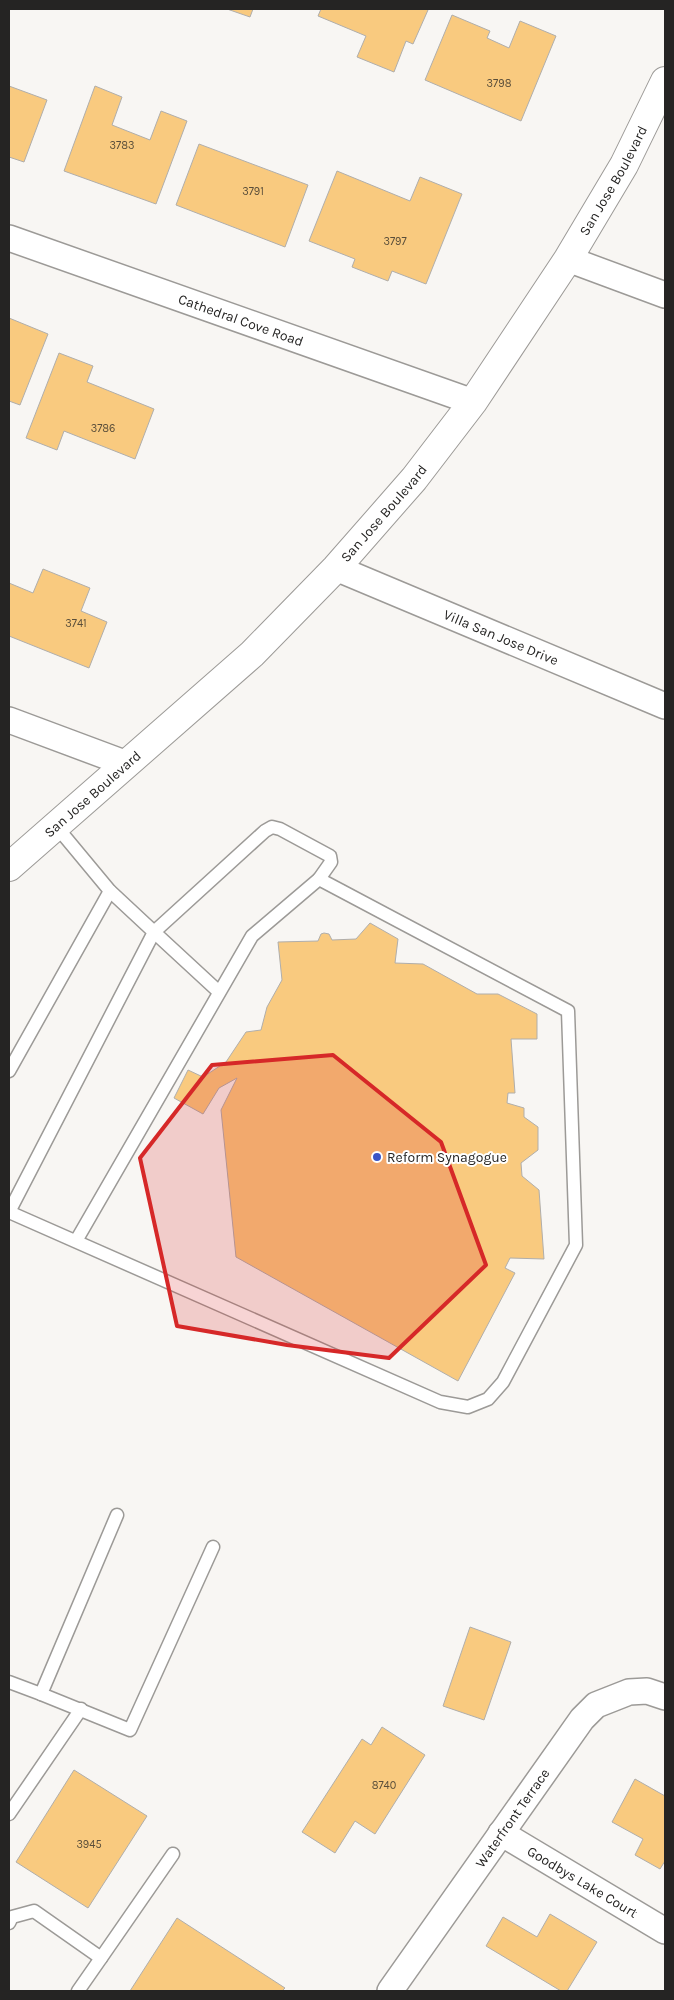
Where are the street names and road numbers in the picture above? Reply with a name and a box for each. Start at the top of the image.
street label: San Jose Boulevard [576,123,650,238]
street label: Cathedral Cove Road [176,290,306,350]
street label: San Jose Boulevard [337,461,430,565]
street label: Villa San Jose Drive [441,606,561,669]
street label: San Jose Boulevard [41,747,144,841]
street label: Waterfront Terrace [471,1765,553,1871]
street label: Goodbys Lake Court [524,1842,641,1921]

